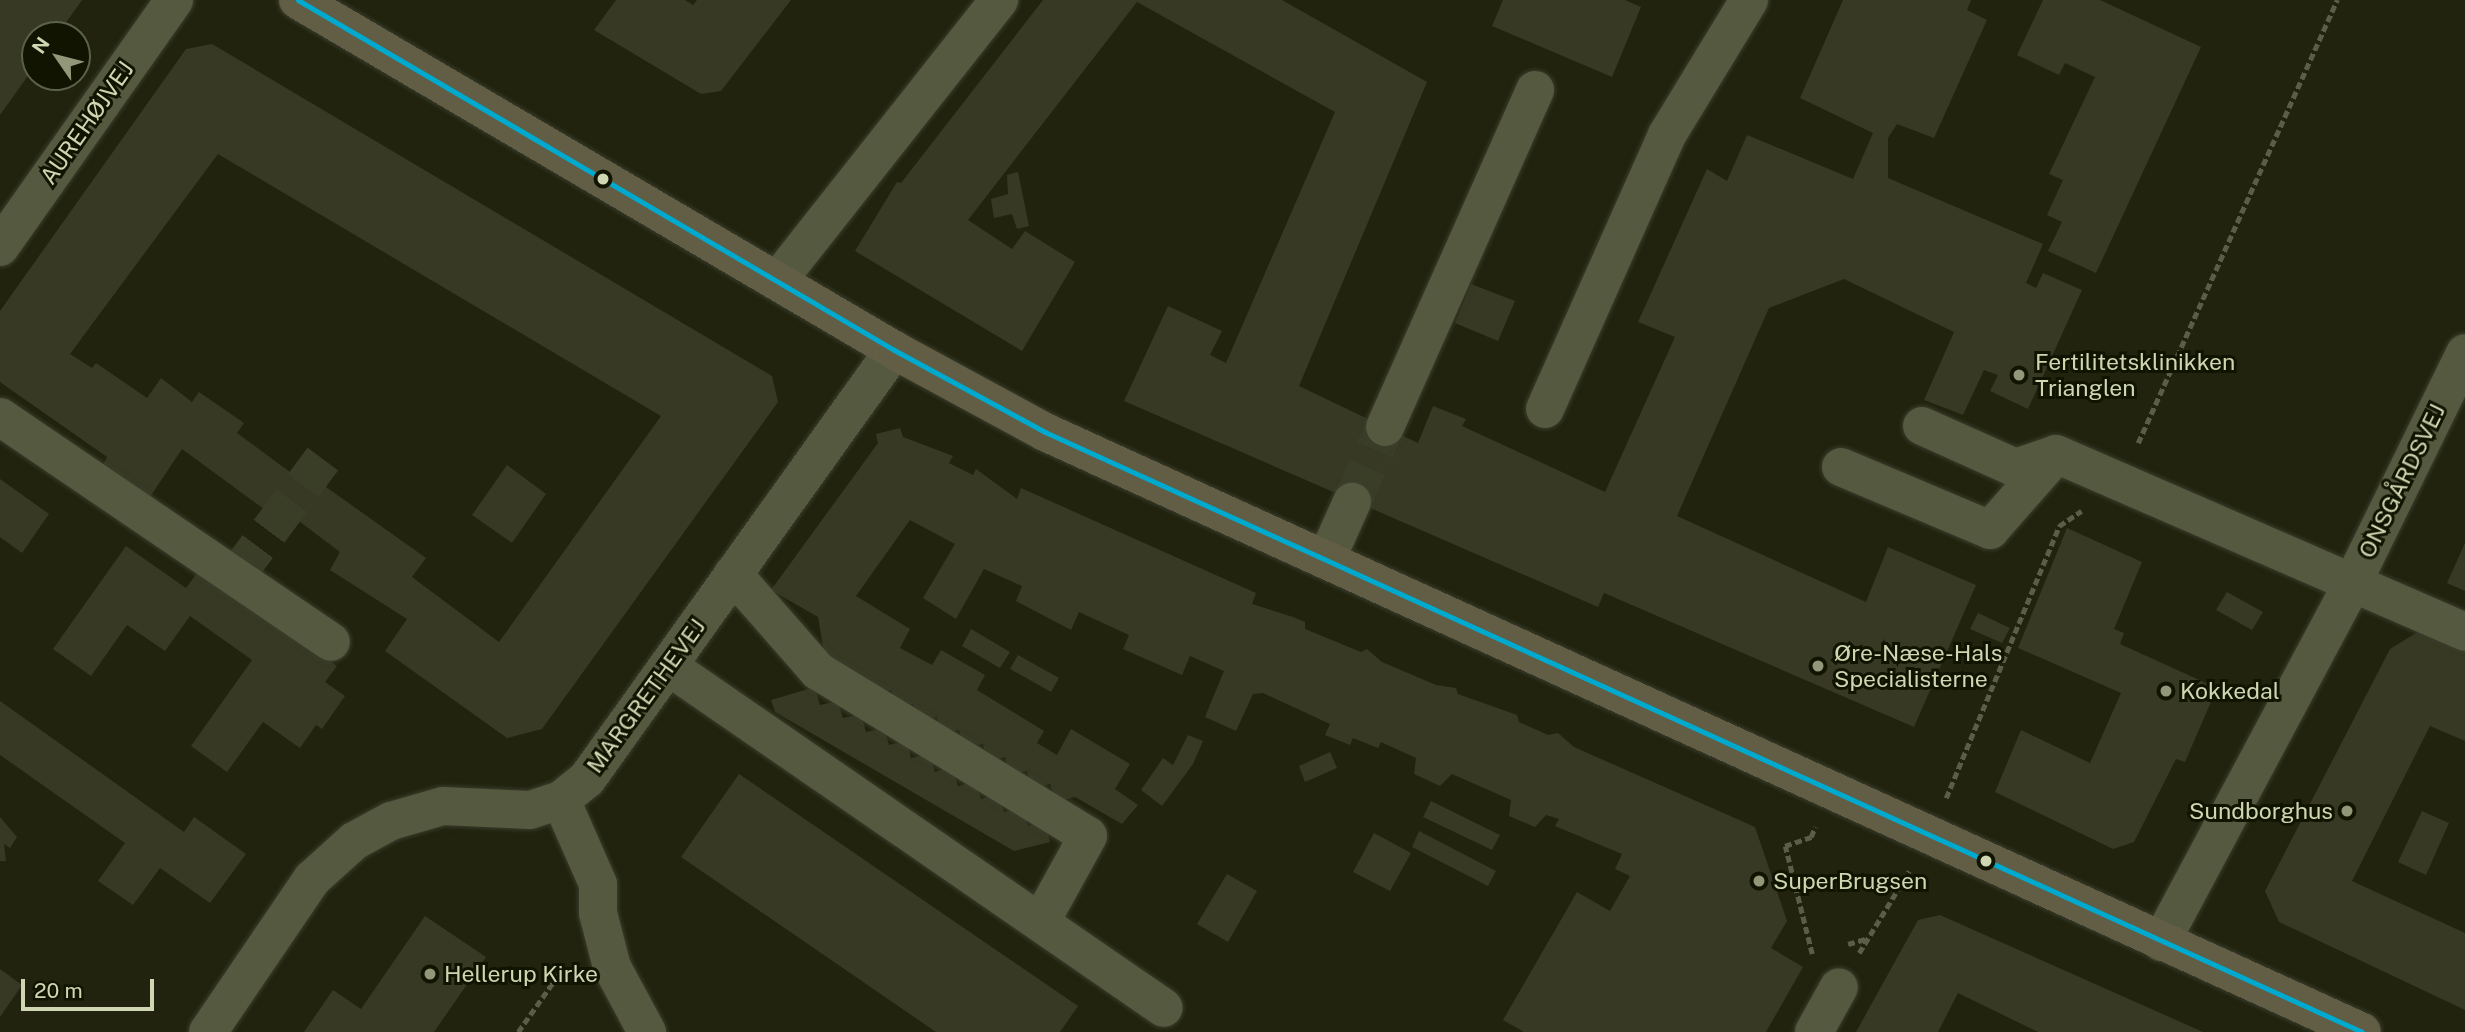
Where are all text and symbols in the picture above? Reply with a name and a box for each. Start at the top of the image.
north arrow [21,21,91,91]
text: N [27,33,54,58]
street label: AUREHØJVEJ [34,56,140,190]
unlabelled marker [596,172,610,186]
place label: Fertilitetsklinikken Trianglen [2035,348,2235,402]
marker: Fertilitetsklinikken Trianglen [2009,365,2029,385]
street label: ONSGÅRDSVEJ [2353,399,2451,563]
street label: MARGRETHEVEJ [581,614,711,778]
place label: Øre-Næse-Hals Specialisterne [1834,639,2002,693]
marker: Øre-Næse-Hals Specialisterne [1808,656,1828,676]
place label: Kokkedal [2180,677,2280,705]
marker: Kokkedal [2158,683,2174,699]
place label: Sundborghus [2189,797,2333,825]
marker: Sundborghus [2339,803,2355,819]
unlabelled marker [1979,854,1993,868]
place label: SuperBrugsen [1773,867,1927,895]
marker: SuperBrugsen [1751,873,1767,889]
place label: Hellerup Kirke [444,960,598,988]
scale bar [24,965,158,1009]
marker: Hellerup Kirke [422,966,438,982]
text: 20 m [34,978,83,1003]

